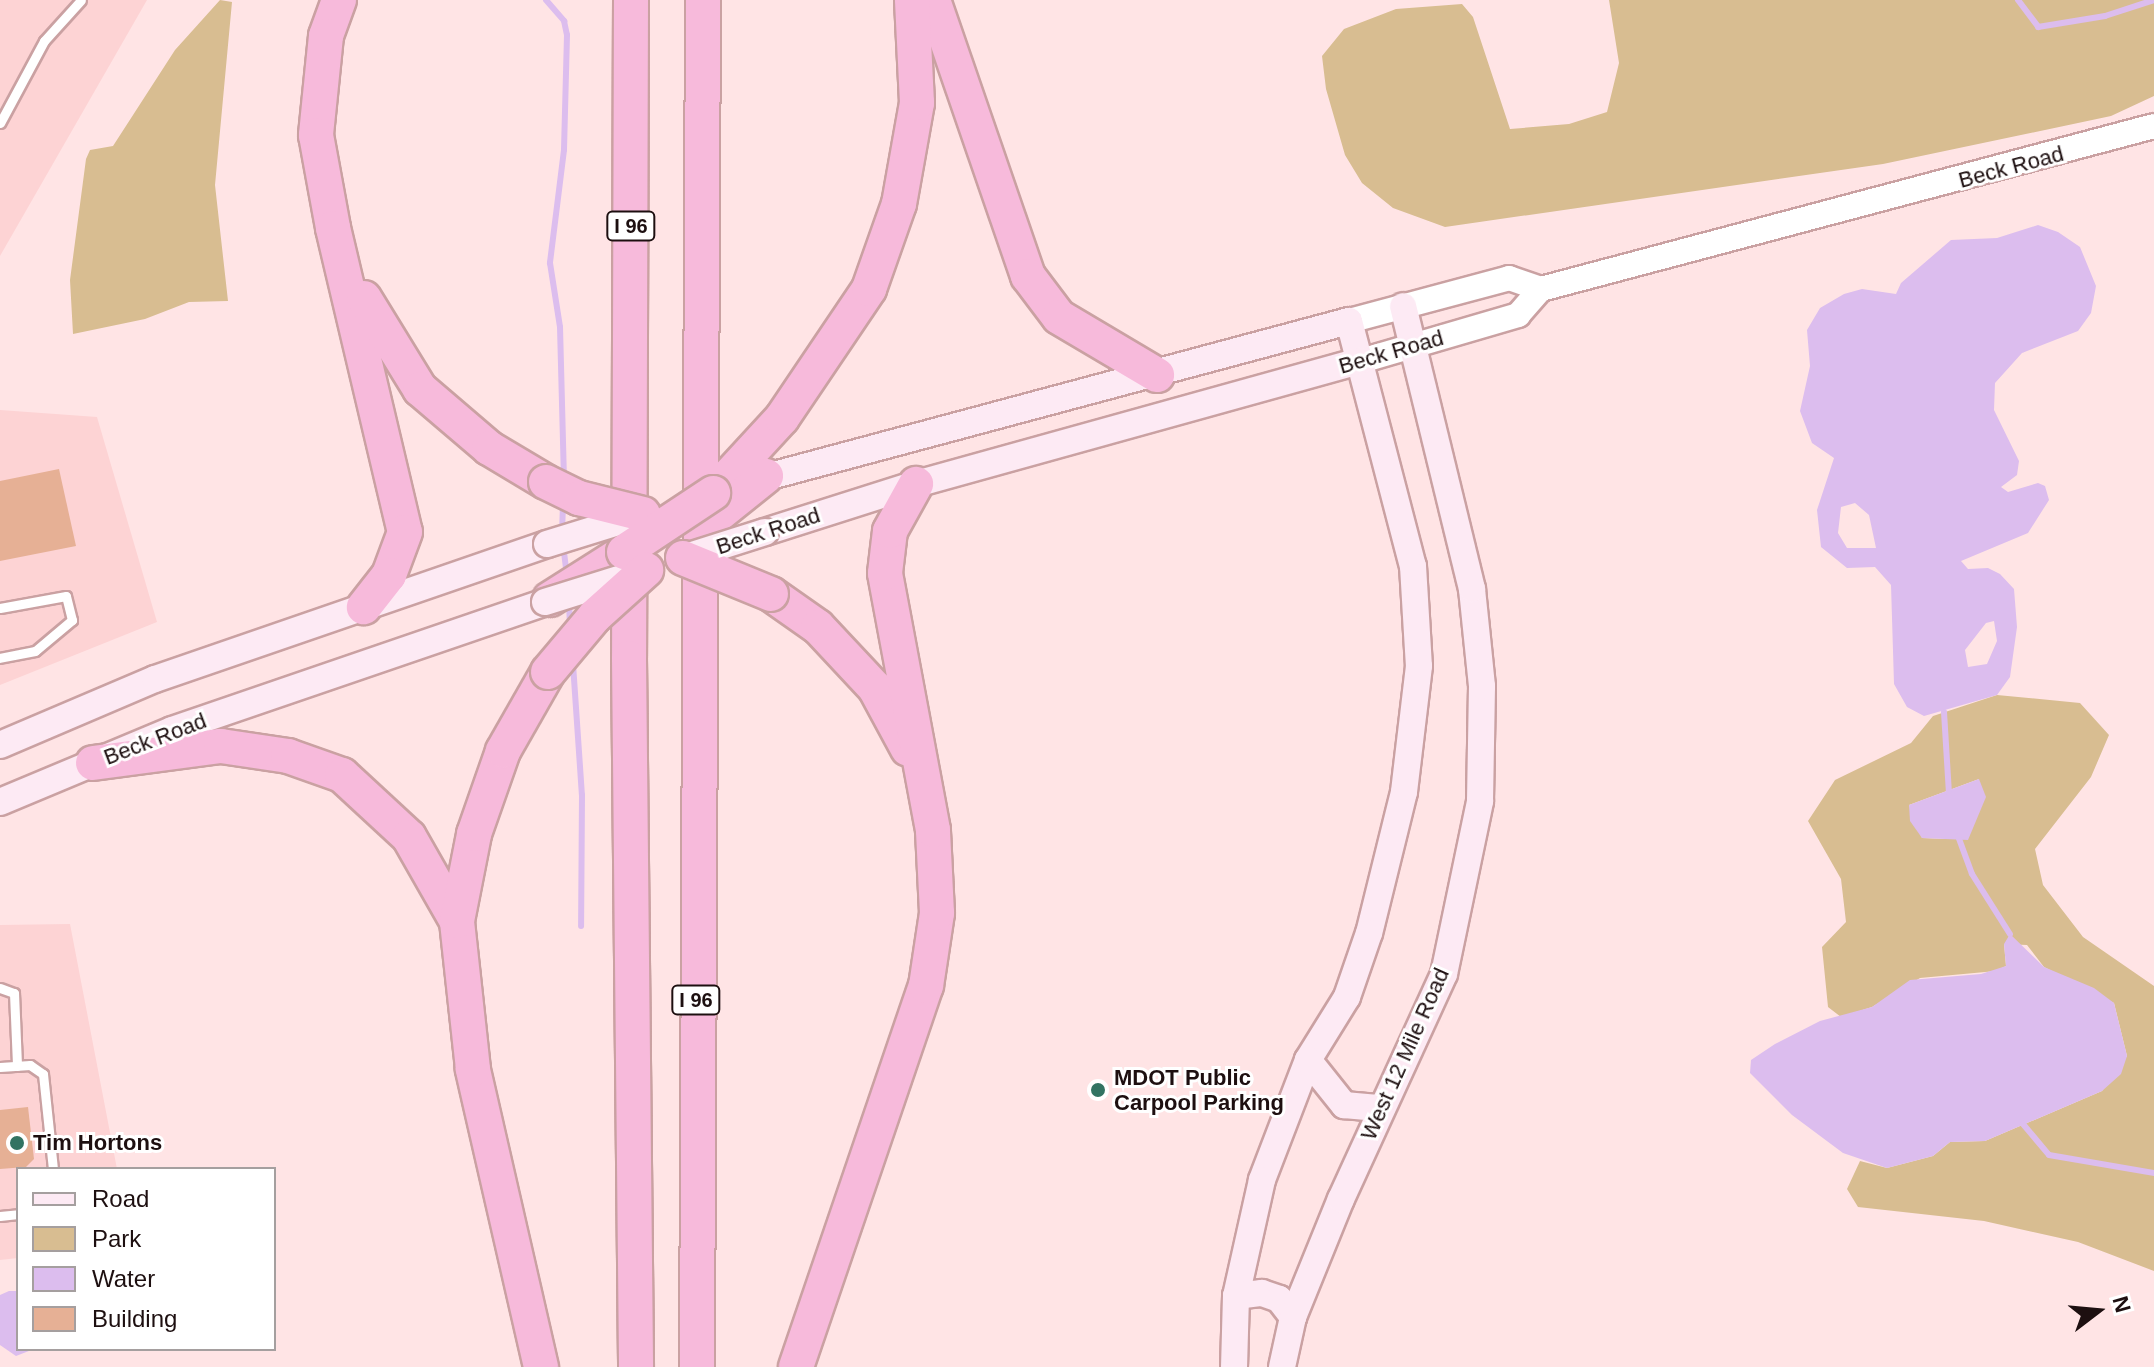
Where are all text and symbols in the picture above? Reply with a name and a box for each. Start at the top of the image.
street label: Beck Road [1956,140,2066,194]
road number: I 96 [605,210,657,242]
street label: Beck Road [1336,324,1446,380]
street label: Beck Road [713,502,823,560]
street label: Beck Road [100,707,210,771]
street label: West 12 Mile Road [1355,964,1455,1144]
road number: I 96 [670,984,722,1016]
place label: MDOT Public Carpool Parking [1114,1064,1284,1116]
marker: MDOT Public Carpool Parking [1089,1081,1107,1099]
place label: Tim Hortons [33,1130,162,1156]
marker: Tim Hortons [8,1134,26,1152]
legend [16,1167,276,1351]
text: Road [92,1185,149,1212]
text: Park [92,1225,141,1252]
text: Water [92,1265,155,1292]
north arrow [2058,1271,2138,1351]
text: N [2107,1293,2136,1315]
text: Building [92,1305,177,1332]

